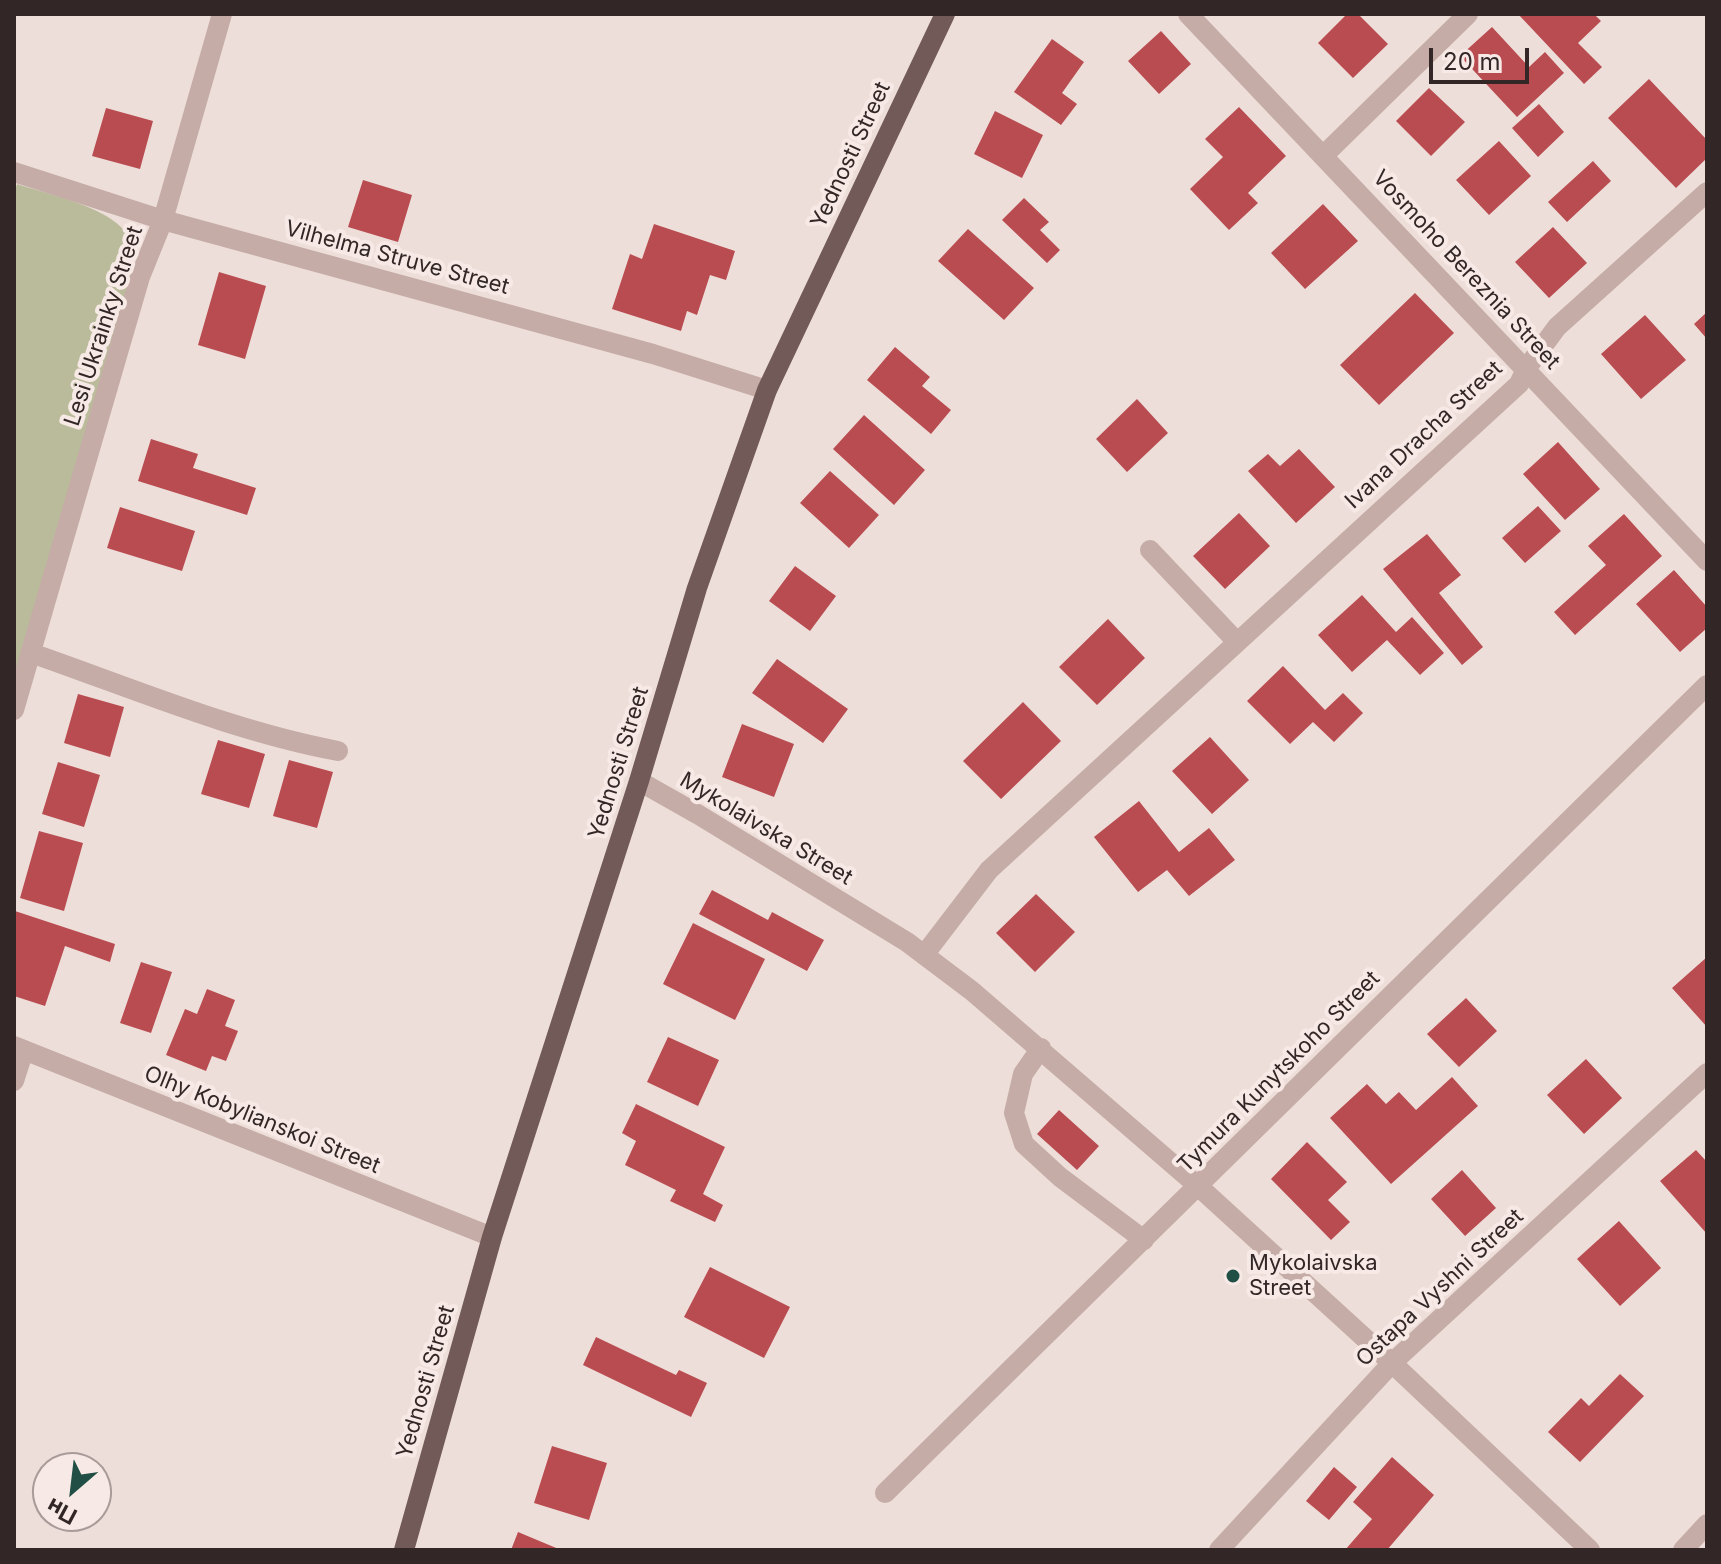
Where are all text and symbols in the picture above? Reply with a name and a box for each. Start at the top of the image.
scale bar [1433,32,1533,82]
text: 20 m [1443,47,1501,76]
street label: Yednosti Street [806,78,896,232]
street label: Vosmoho Bereznia Street [1367,165,1565,375]
street label: Vilhelma Struve Street [282,215,512,301]
street label: Lesi Ukrainky Street [59,223,149,429]
street label: Ivana Dracha Street [1340,355,1508,515]
street label: Yednosti Street [583,684,655,842]
street label: Mykolaivska Street [675,767,857,891]
street label: Tymura Kunytskoho Street [1173,966,1385,1178]
street label: Olhy Kobylianskoi Street [140,1061,384,1179]
street label: Ostapa Vyshni Street [1351,1204,1529,1372]
place label: Mykolaivska Street [1249,1250,1378,1302]
marker: Mykolaivska Street [1224,1267,1242,1285]
street label: Yednosti Street [392,1302,460,1462]
north arrow [32,1452,112,1532]
text: Пн [42,1493,81,1530]

